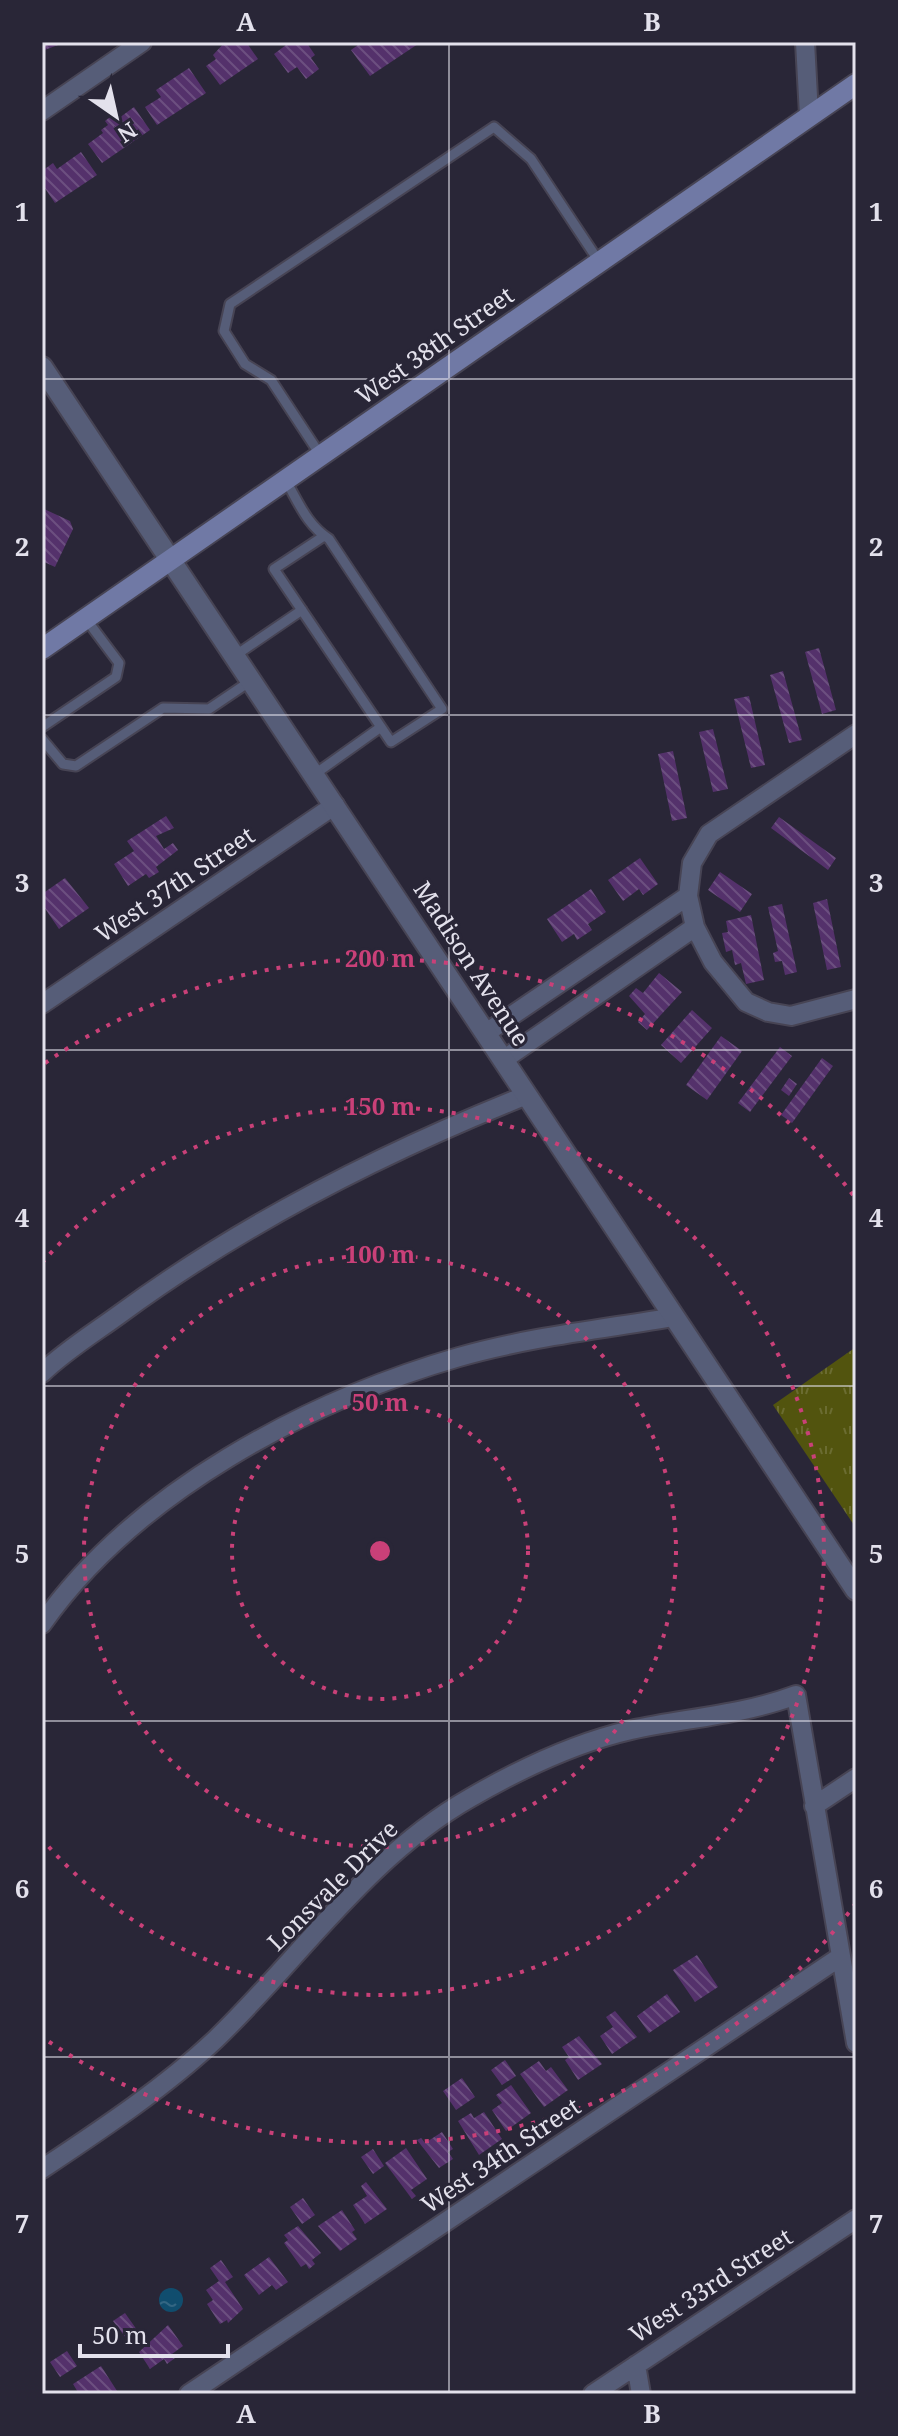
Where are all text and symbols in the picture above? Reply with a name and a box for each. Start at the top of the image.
text: A [236,3,256,39]
text: B [643,3,661,39]
north arrow [76,76,156,156]
text: N [112,116,143,151]
text: 1 [15,193,29,229]
text: 1 [869,193,883,229]
street label: West 38th Street [349,278,520,412]
text: 2 [15,528,29,564]
text: 2 [869,528,883,564]
street label: West 37th Street [88,818,260,949]
text: 3 [15,864,29,900]
text: 3 [869,864,883,900]
street label: Madison Avenue [407,874,538,1052]
text: 200 m [345,941,416,974]
text: 150 m [345,1089,416,1122]
text: 4 [15,1199,30,1235]
text: 4 [869,1199,884,1235]
text: 100 m [345,1237,416,1270]
text: 50 m [351,1385,409,1418]
text: 5 [15,1535,29,1571]
text: 5 [869,1535,883,1571]
centre of rings [366,1537,394,1565]
street label: Lonsvale Drive [259,1812,404,1957]
text: 6 [15,1870,29,1906]
text: 6 [869,1870,883,1906]
street label: West 34th Street [414,2089,586,2220]
text: 7 [15,2205,29,2241]
text: 7 [869,2205,883,2241]
street label: West 33rd Street [622,2220,798,2350]
scale bar [80,2308,228,2358]
text: 50 m [92,2318,148,2351]
text: A [236,2395,256,2431]
text: B [643,2395,661,2431]

